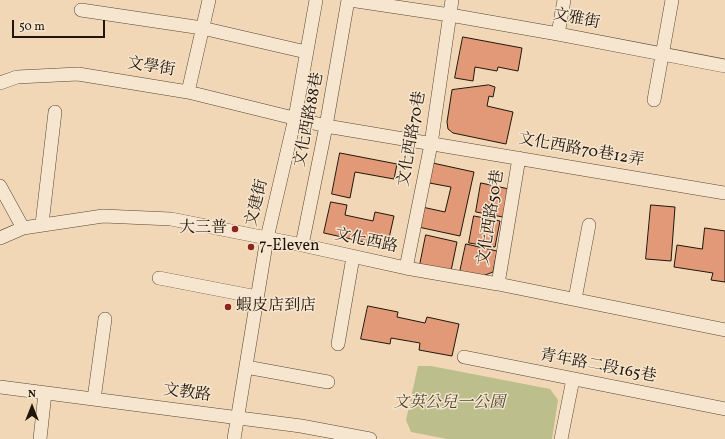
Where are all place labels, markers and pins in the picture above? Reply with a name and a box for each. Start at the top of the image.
place label: 大三普 [179,219,227,239]
marker: 大三普 [230,224,240,234]
place label: 7-Eleven [259,237,320,257]
marker: 7-Eleven [246,242,256,252]
place label: 蝦皮店到店 [236,297,316,317]
marker: 蝦皮店到店 [223,302,233,312]

